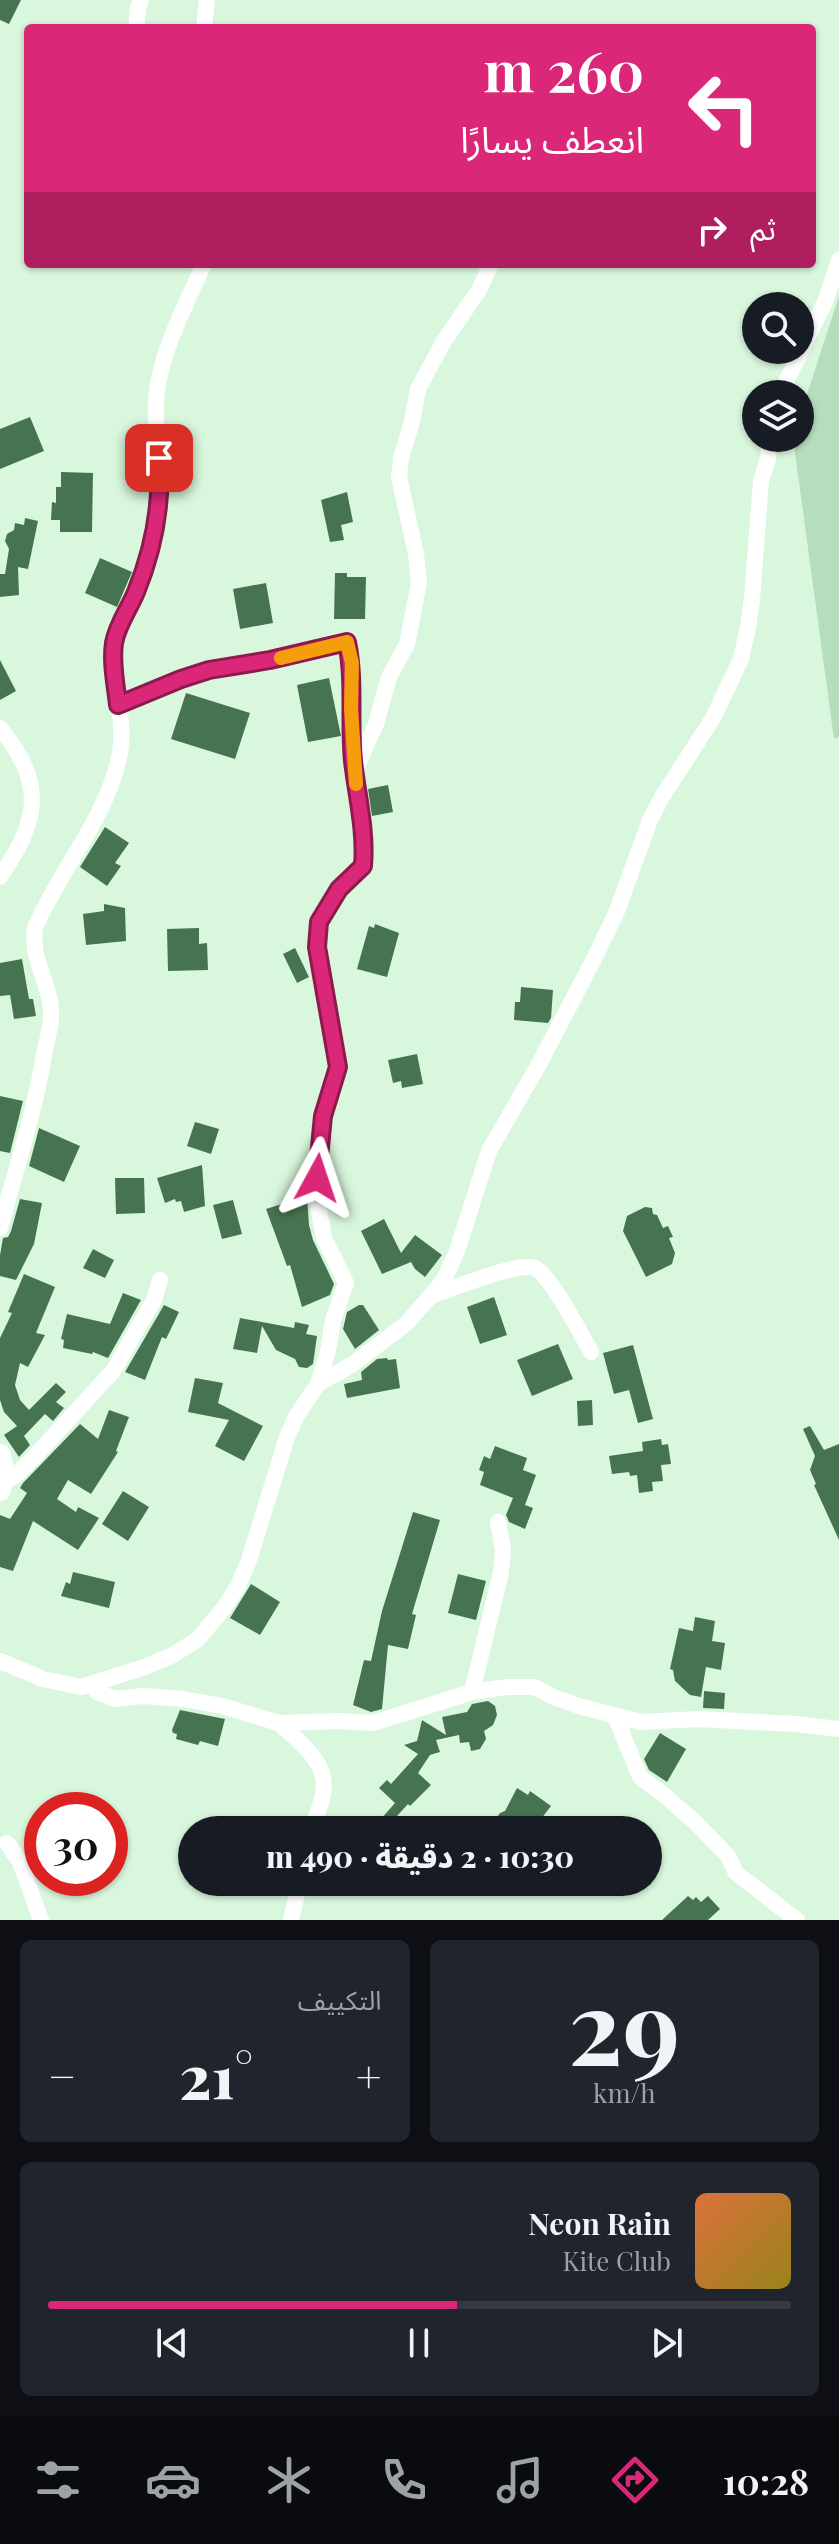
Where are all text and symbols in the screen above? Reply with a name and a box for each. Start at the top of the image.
text: 260 m [483,32,644,107]
icon: left [672,56,776,160]
text: انعطف يسارًا [460,114,644,162]
icon: right [690,208,734,252]
text: ثم [750,208,776,248]
map controls [742,292,814,452]
button: search [742,292,814,364]
button: layers [742,380,814,452]
pin [125,424,193,492]
icon: arrive [137,436,181,480]
position arrow [275,1136,359,1220]
speed limit sign: 30 [24,1792,128,1896]
text: 10:30 · 2 دقيقة · 490 m [266,1836,574,1876]
text: 29 [568,1953,680,2092]
text: التكييف [298,1982,382,2017]
text: 21° [179,2034,253,2114]
text: − [48,2045,76,2104]
text: + [356,2045,382,2104]
text: km/h [593,2075,655,2110]
text: Neon Rain [528,2203,671,2243]
text: Kite Club [562,2243,671,2278]
icon: previous [150,2321,194,2365]
icon: pause [397,2321,441,2365]
icon: next [645,2321,689,2365]
icon: filters [30,2452,86,2508]
icon: car [145,2452,201,2508]
icon: climate [261,2452,317,2508]
icon: phone [376,2452,432,2508]
icon: music [492,2452,548,2508]
icon: directions [607,2452,663,2508]
text: 10:28 [723,2456,809,2504]

